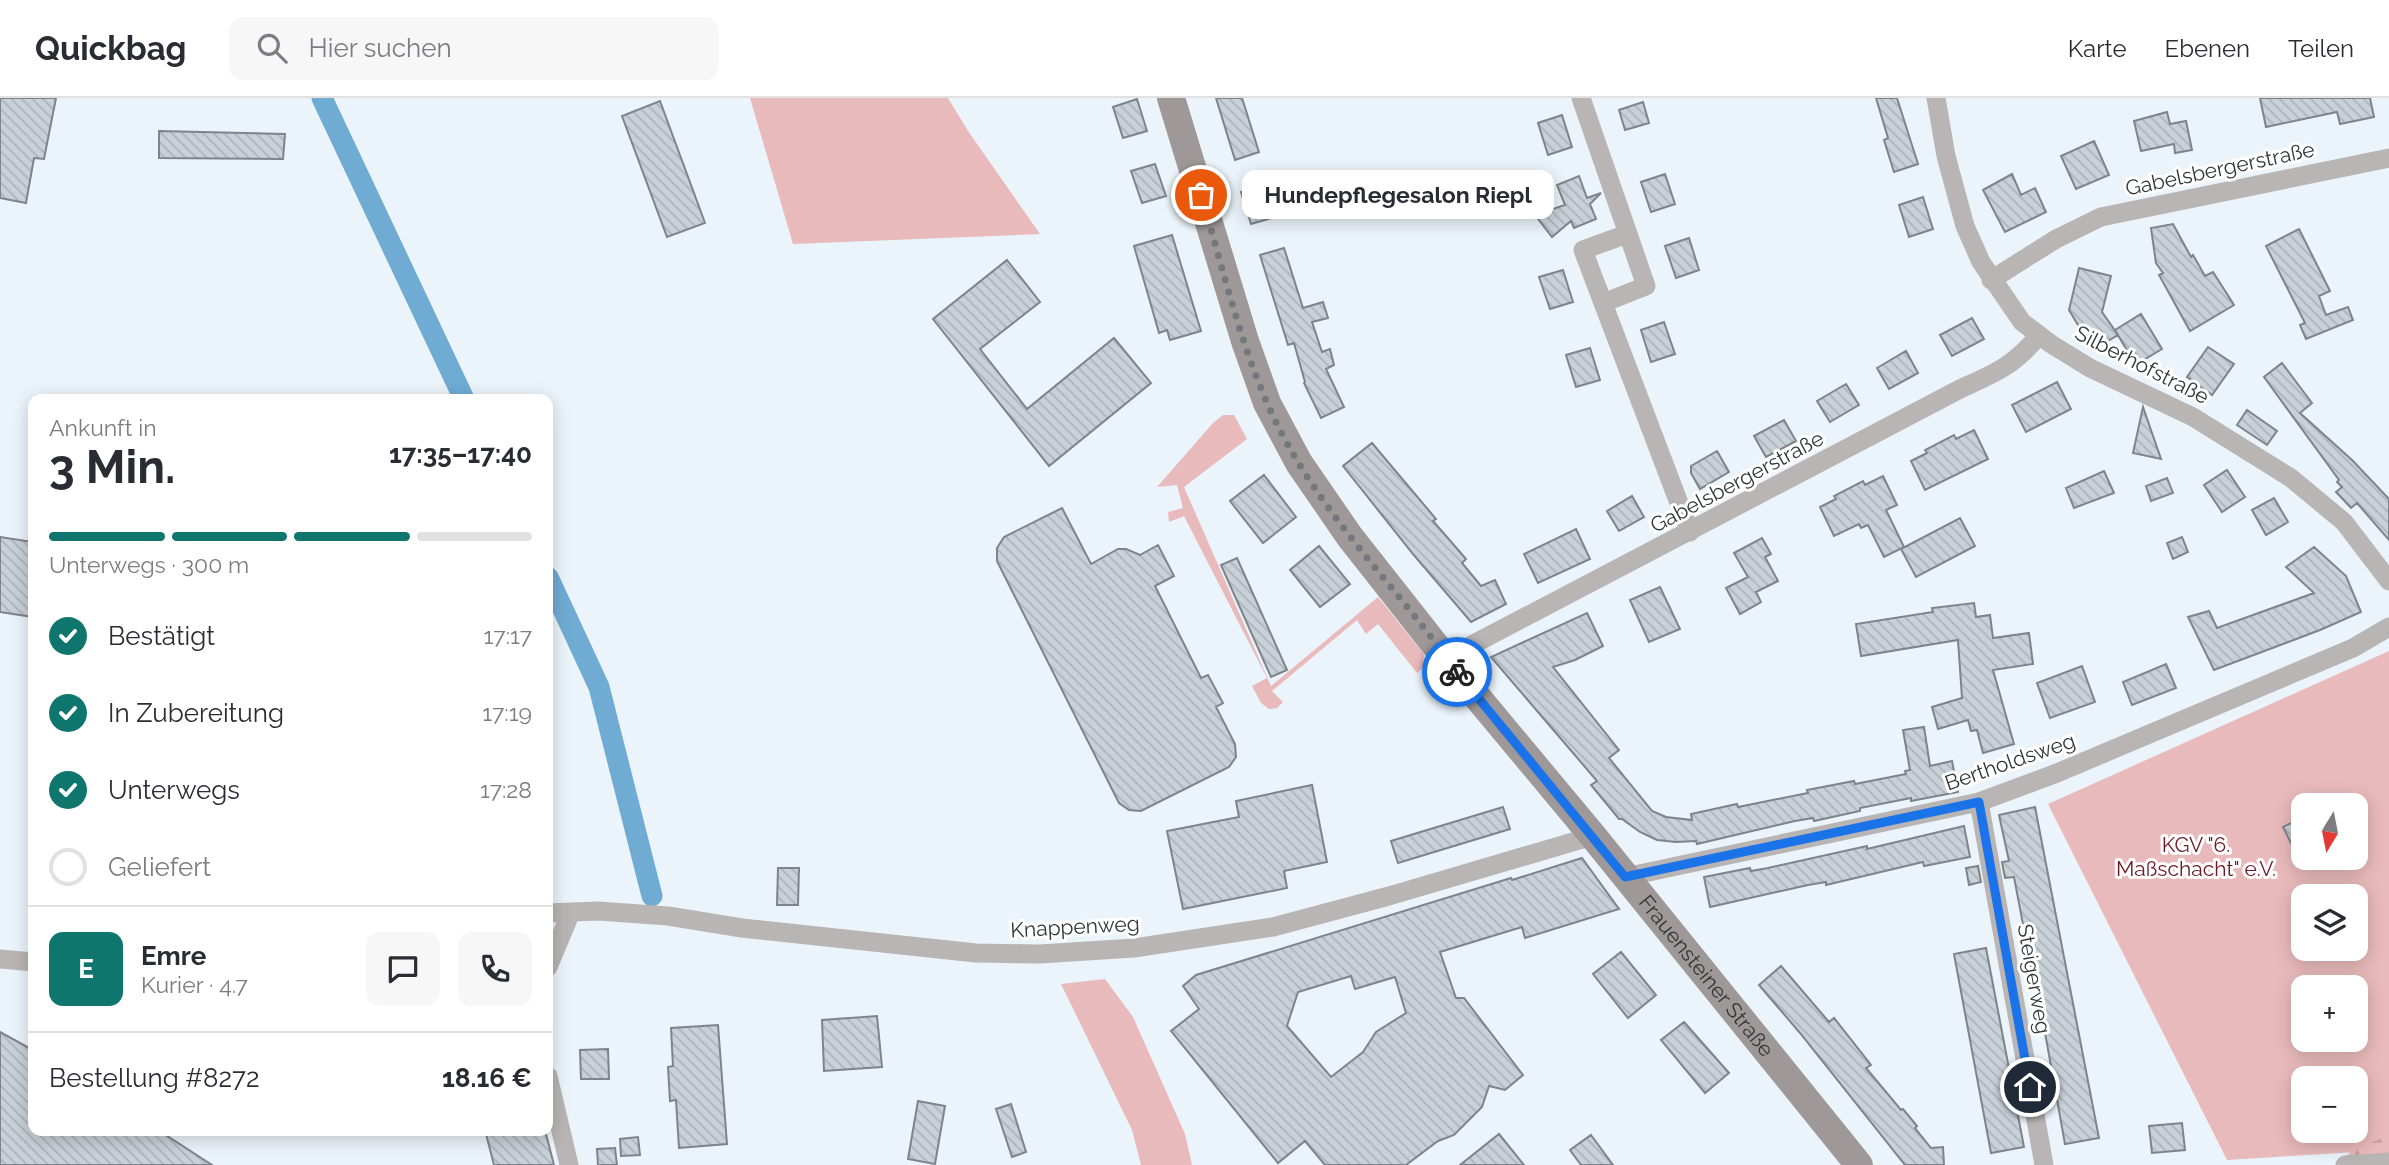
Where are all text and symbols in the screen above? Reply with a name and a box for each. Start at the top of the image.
search box [229,17,719,80]
text: Quickbag [35,29,187,68]
icon: search [253,29,291,67]
text: Hier suchen [309,33,452,63]
text: Karte [2068,34,2127,63]
text: Ebenen [2165,34,2250,63]
text: Teilen [2288,34,2354,63]
street label: Gabelsbergerstraße [2123,136,2317,201]
pin [1171,165,1231,225]
callout: Hundepflegesalon Riepl [1243,170,1554,220]
icon: bag [1182,176,1220,214]
text: Hundepflegesalon Riepl [1264,181,1532,208]
street label: Silberhofstraße [2071,320,2213,409]
text: Ankunft in [49,414,157,441]
street label: Gabelsbergerstraße [1646,425,1828,538]
text: 17:35–17:40 [389,439,532,469]
text: 3 Min. [49,440,175,494]
text: Unterwegs · 300 m [49,551,249,578]
icon: check [49,617,87,655]
text: Bestätigt [108,621,215,651]
text: 17:17 [484,622,532,649]
courier [1422,637,1492,707]
icon: bike [1438,653,1476,691]
icon: check [49,694,87,732]
text: In Zubereitung [108,698,284,728]
text: 17:19 [482,699,532,726]
street label: Bertholdsweg [1941,728,2078,796]
icon: check [49,771,87,809]
text: Unterwegs [108,775,240,805]
text: 17:28 [480,776,532,803]
north arrow [2291,793,2368,870]
map controls [2291,793,2368,1143]
park label: KGV "6. Maßschacht" e.V. [2116,832,2276,881]
text: Geliefert [108,852,211,882]
button: layers [2291,884,2368,961]
street label: Frauensteiner Straße [1634,890,1779,1061]
street label: Knappenweg [1010,911,1140,942]
street label: Steigerweg [2013,922,2056,1036]
button: chat [366,932,440,1006]
button: phone [458,932,532,1006]
text: Emre [141,941,206,971]
text: E [78,954,94,984]
text: Kurier · 4.7 [141,971,248,998]
button: + [2291,975,2368,1052]
pin [2000,1057,2060,1117]
text: Bestellung #8272 [49,1063,259,1093]
text: 18.16 € [442,1063,532,1093]
button: − [2291,1066,2368,1143]
icon: home [2011,1068,2049,1106]

